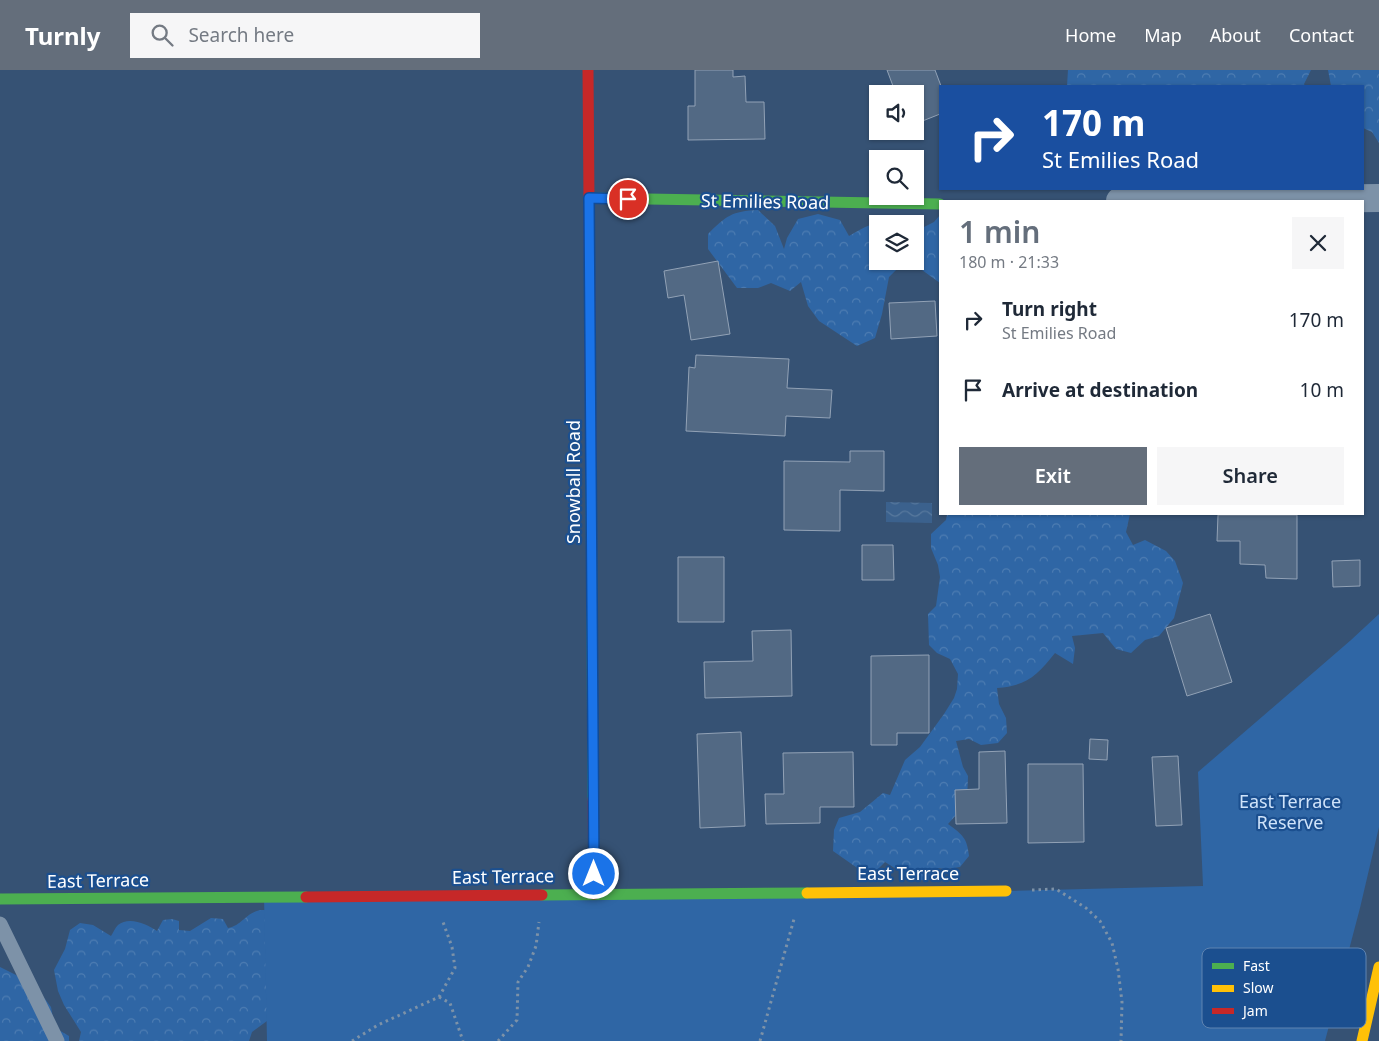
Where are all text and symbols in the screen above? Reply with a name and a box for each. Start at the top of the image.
search box [130,13,480,58]
text: Turnly [25,19,100,52]
icon: search [148,21,176,49]
text: Search here [188,22,294,48]
text: Home [1065,23,1116,47]
text: Map [1144,23,1182,47]
text: About [1210,23,1261,47]
text: Contact [1289,23,1354,47]
map controls [869,85,924,270]
button: sound [869,85,924,140]
text: 170 m [1042,99,1145,146]
icon: right [959,105,1024,170]
text: St Emilies Road [1042,144,1199,174]
button: search [869,150,924,205]
pin [607,178,649,220]
icon: arrive [614,185,642,213]
street label: St Emilies Road [701,188,829,214]
text: 1 min [959,211,1040,252]
button: layers [869,215,924,270]
button: close [1292,217,1344,269]
text: 180 m · 21:33 [959,251,1059,273]
text: Turn right [1002,296,1097,322]
icon: right [959,306,987,334]
text: 170 m [1289,307,1344,333]
text: St Emilies Road [1002,322,1116,344]
icon: arrive [959,376,987,404]
text: Arrive at destination [1002,377,1198,403]
text: 10 m [1300,377,1344,403]
street label: Snowball Road [561,420,585,544]
button: Exit [959,447,1147,505]
button: Share [1157,447,1344,505]
park label: East Terrace Reserve [1239,789,1341,834]
position arrow [567,847,619,899]
street label: East Terrace [857,861,959,885]
street label: East Terrace [452,863,554,889]
street label: East Terrace [47,867,149,893]
legend [1202,948,1366,1028]
text: Fast [1243,956,1270,975]
text: Slow [1243,978,1274,997]
text: Jam [1241,1001,1268,1020]

